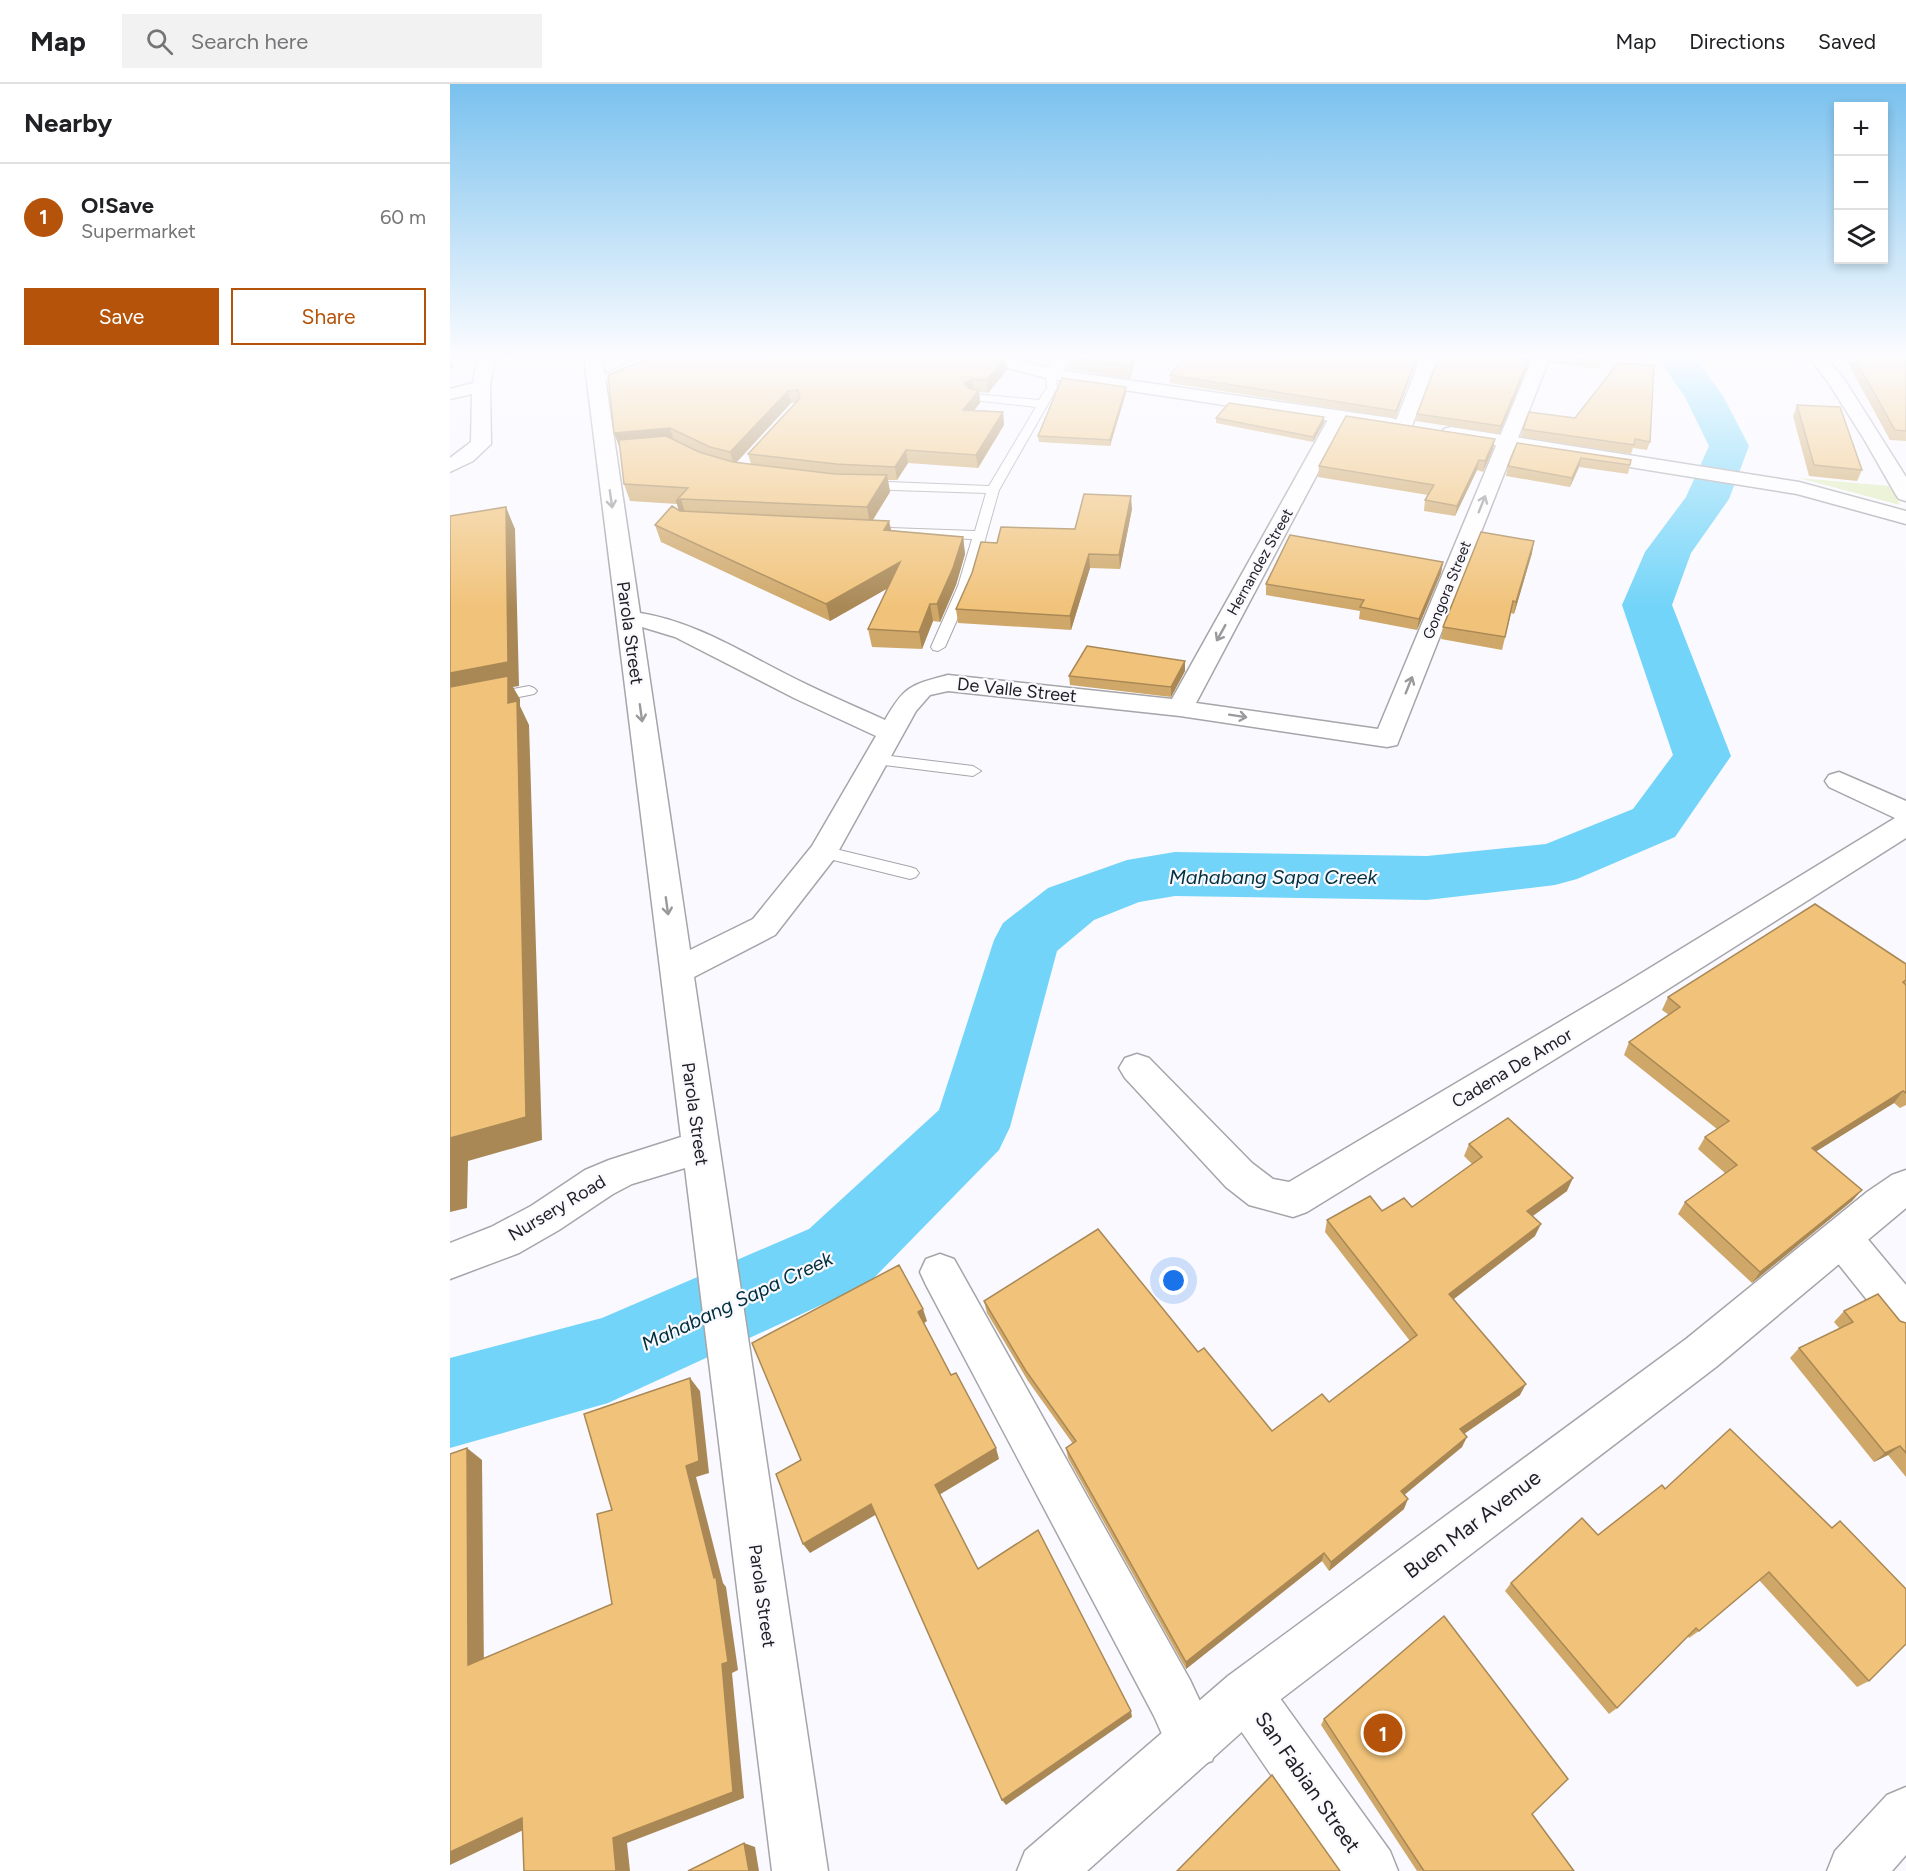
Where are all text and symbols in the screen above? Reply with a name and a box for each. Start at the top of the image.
search box [122,14,542,68]
text: Map [30,24,86,58]
icon: search [143,25,176,58]
text: Search here [191,28,308,55]
text: Map [1615,29,1656,54]
text: Directions [1689,29,1785,54]
text: Saved [1818,29,1876,54]
map controls [1834,102,1888,264]
button: + [1834,102,1888,156]
text: Nearby [24,107,112,139]
button: − [1834,156,1888,210]
text: O!Save [81,192,154,219]
text: 1 [39,205,48,229]
text: 60 m [380,205,426,229]
button: layers [1834,210,1888,264]
text: Supermarket [81,219,196,243]
button: Save [24,288,219,345]
button: Share [231,288,426,345]
one-way arrow [606,488,617,508]
one-way arrow [1477,495,1488,514]
street label: Hernandez Street [1223,505,1297,618]
street label: Gongora Street [1419,538,1475,642]
street label: Parola Street [612,580,648,686]
one-way arrow [1215,624,1226,642]
street label: De Valle Street [956,673,1078,707]
one-way arrow [1404,676,1415,695]
one-way arrow [635,702,646,722]
one-way arrow [1228,711,1248,722]
water label: Mahabang Sapa Creek [1169,865,1378,889]
one-way arrow [662,895,673,915]
street label: Cadena De Amor [1448,1023,1576,1113]
street label: Parola Street [677,1061,713,1167]
street label: Nursery Road [504,1170,610,1246]
water label: Mahabang Sapa Creek [638,1246,838,1356]
your location [1159,1266,1188,1295]
street label: Buen Mar Avenue [1399,1464,1545,1584]
street label: Parola Street [744,1543,780,1649]
street label: San Fabian Street [1250,1707,1366,1857]
pin: 1 [1364,1710,1402,1756]

